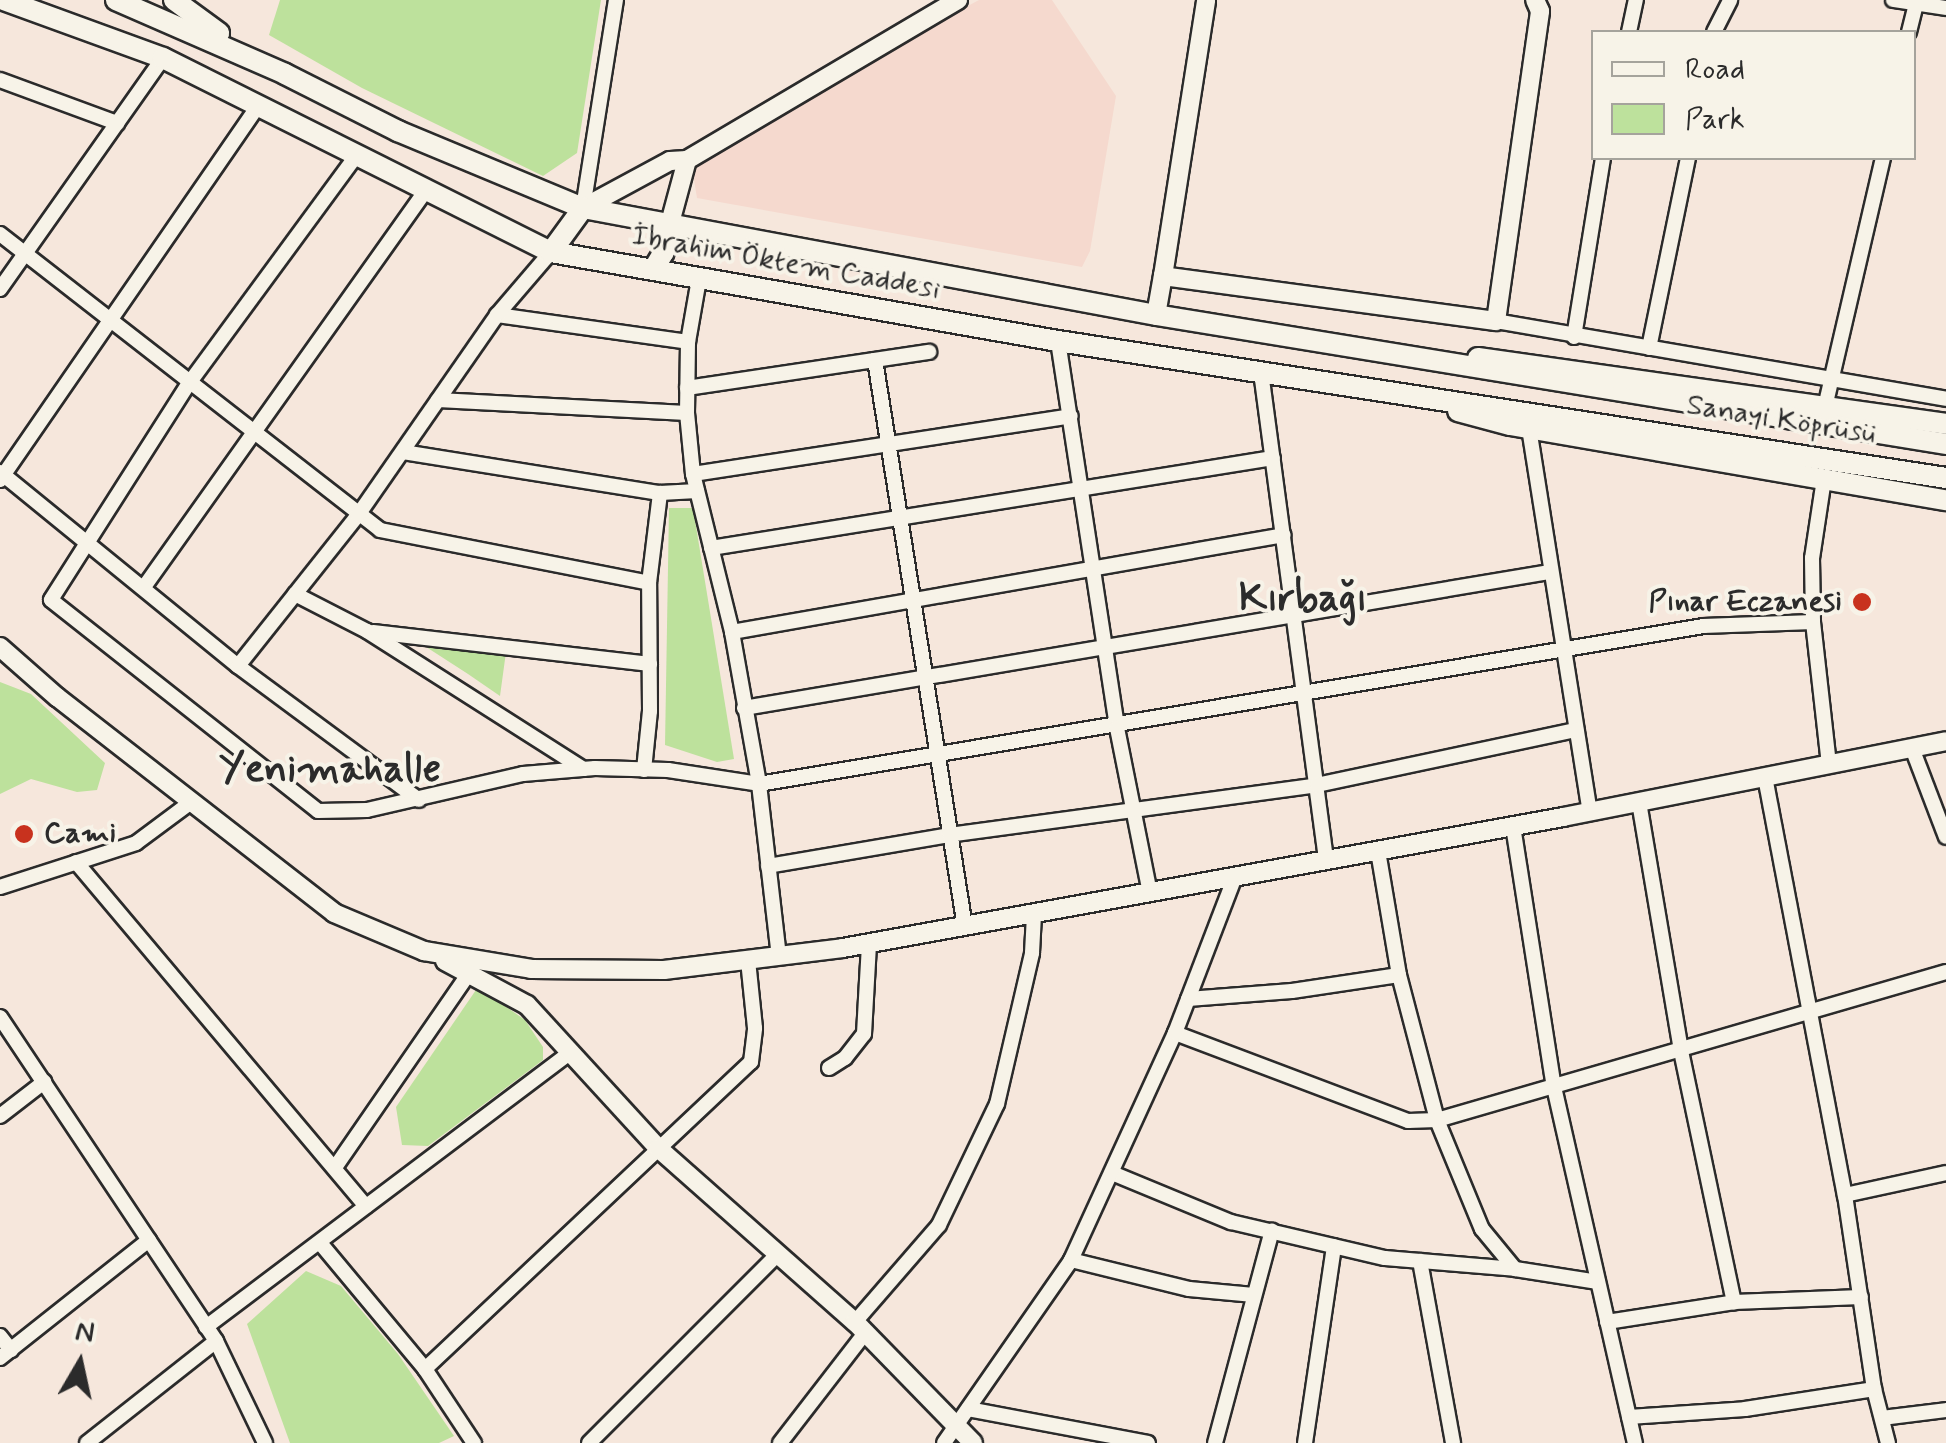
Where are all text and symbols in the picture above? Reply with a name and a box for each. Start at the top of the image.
legend [1591,30,1916,160]
text: Road [1685,50,1745,89]
text: Park [1685,100,1745,139]
street label: İbrahim Öktem Caddesi [629,218,943,308]
street label: Sanayi Köprüsü [1684,387,1878,453]
district label: Kırbağı [1239,575,1367,623]
place label: Pınar Eczanesi [1646,584,1842,620]
marker: Pınar Eczanesi [1851,591,1873,613]
district label: Yenimahalle [219,746,441,794]
place label: Cami [44,816,116,852]
marker: Cami [13,823,35,845]
north arrow [30,1313,130,1413]
text: N [73,1313,97,1353]

